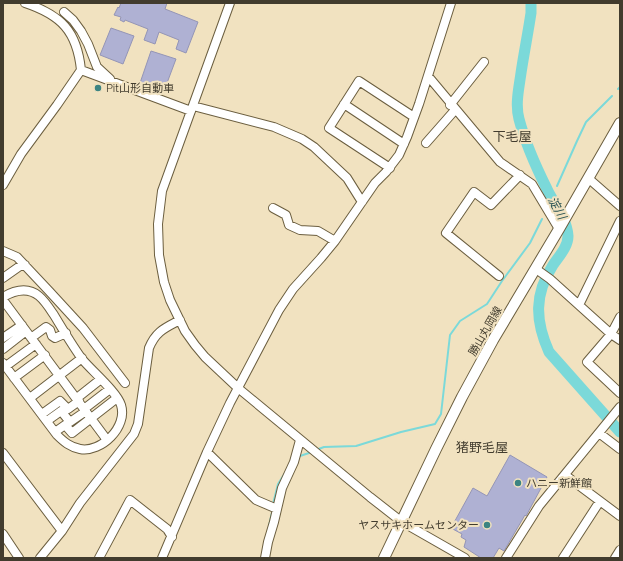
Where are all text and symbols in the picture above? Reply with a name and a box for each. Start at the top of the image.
place label: Pit山形自動車 [106,82,174,95]
marker: Pit山形自動車 [93,83,103,93]
district label: 下毛屋 [492,129,532,144]
water label: 淀川 [545,194,570,224]
street label: 勝山丸岡線 [466,304,505,358]
district label: 猪野毛屋 [456,440,508,455]
place label: ハニー新鮮館 [526,477,592,490]
marker: ハニー新鮮館 [513,478,523,488]
place label: ヤスサキホームセンター [358,519,479,532]
marker: ヤスサキホームセンター [482,520,492,530]

